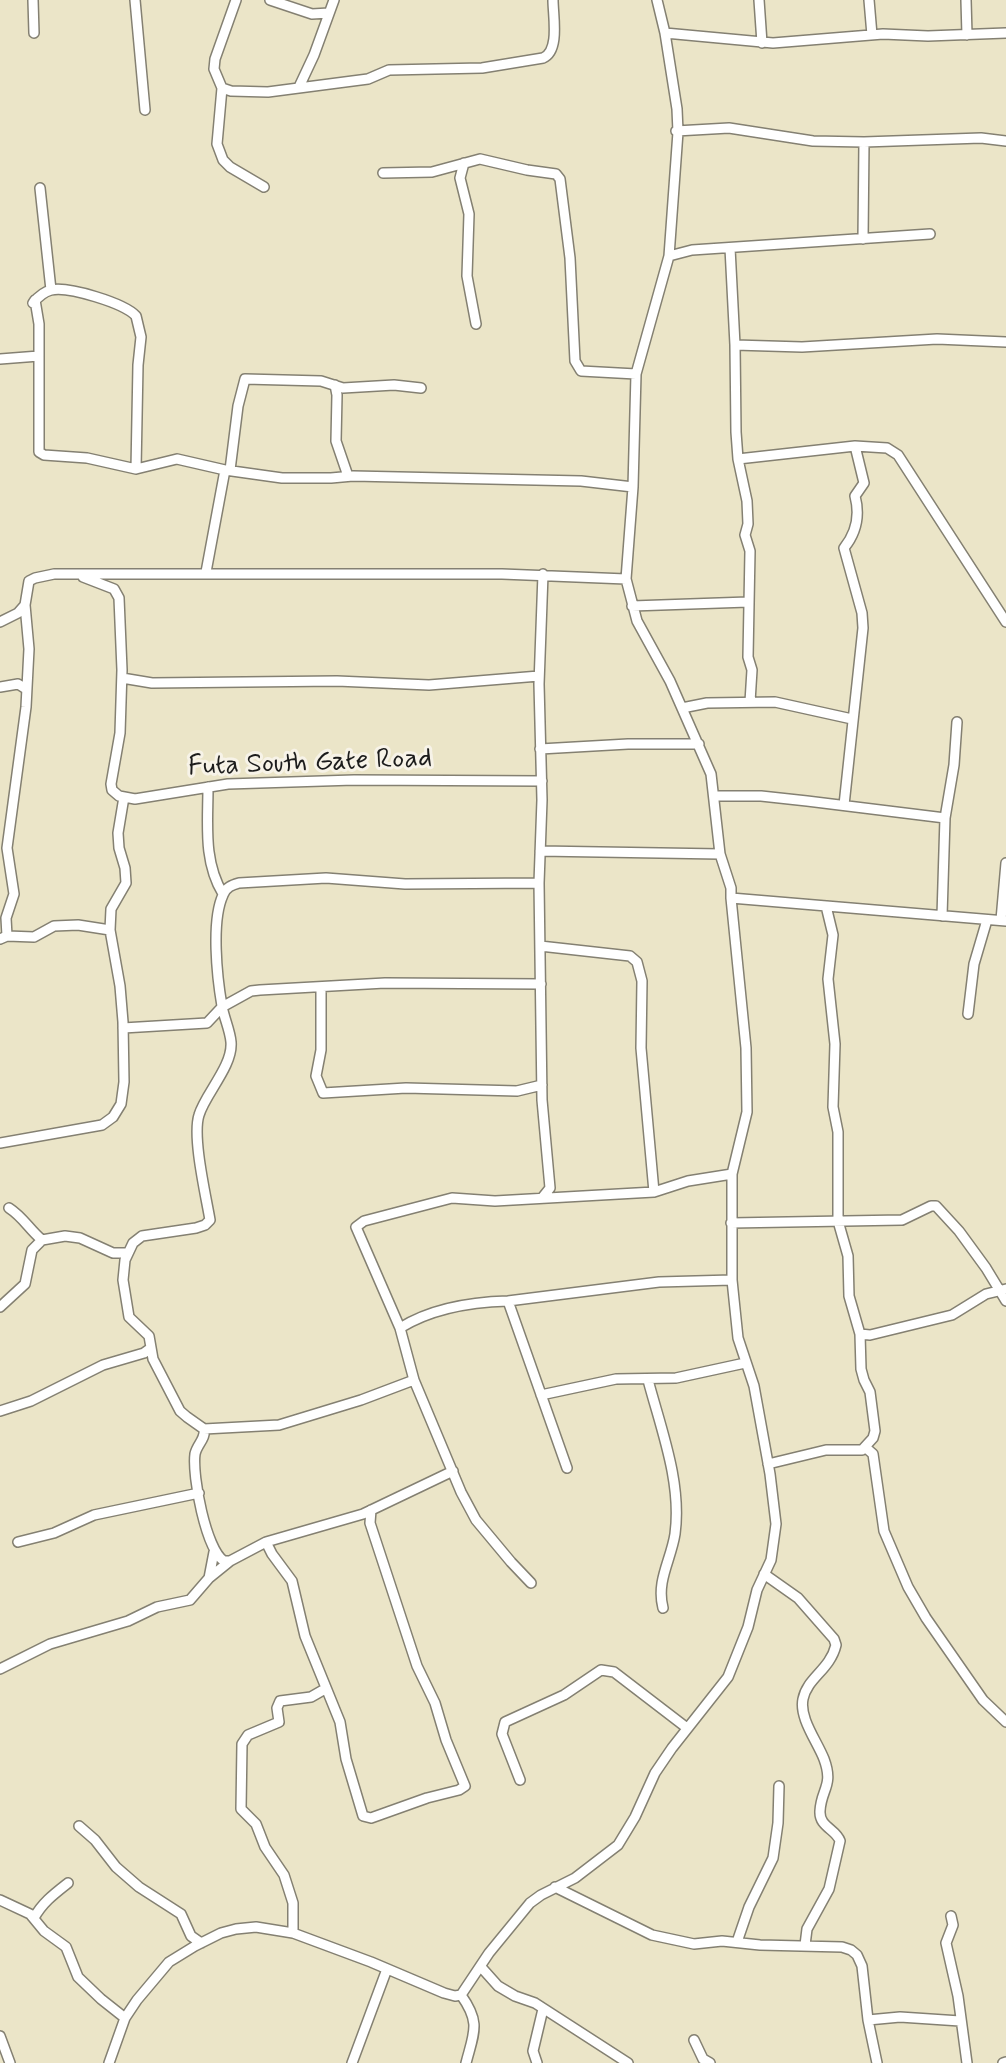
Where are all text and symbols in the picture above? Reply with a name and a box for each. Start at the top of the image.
street label: Futa South Gate Road [187,743,433,785]

